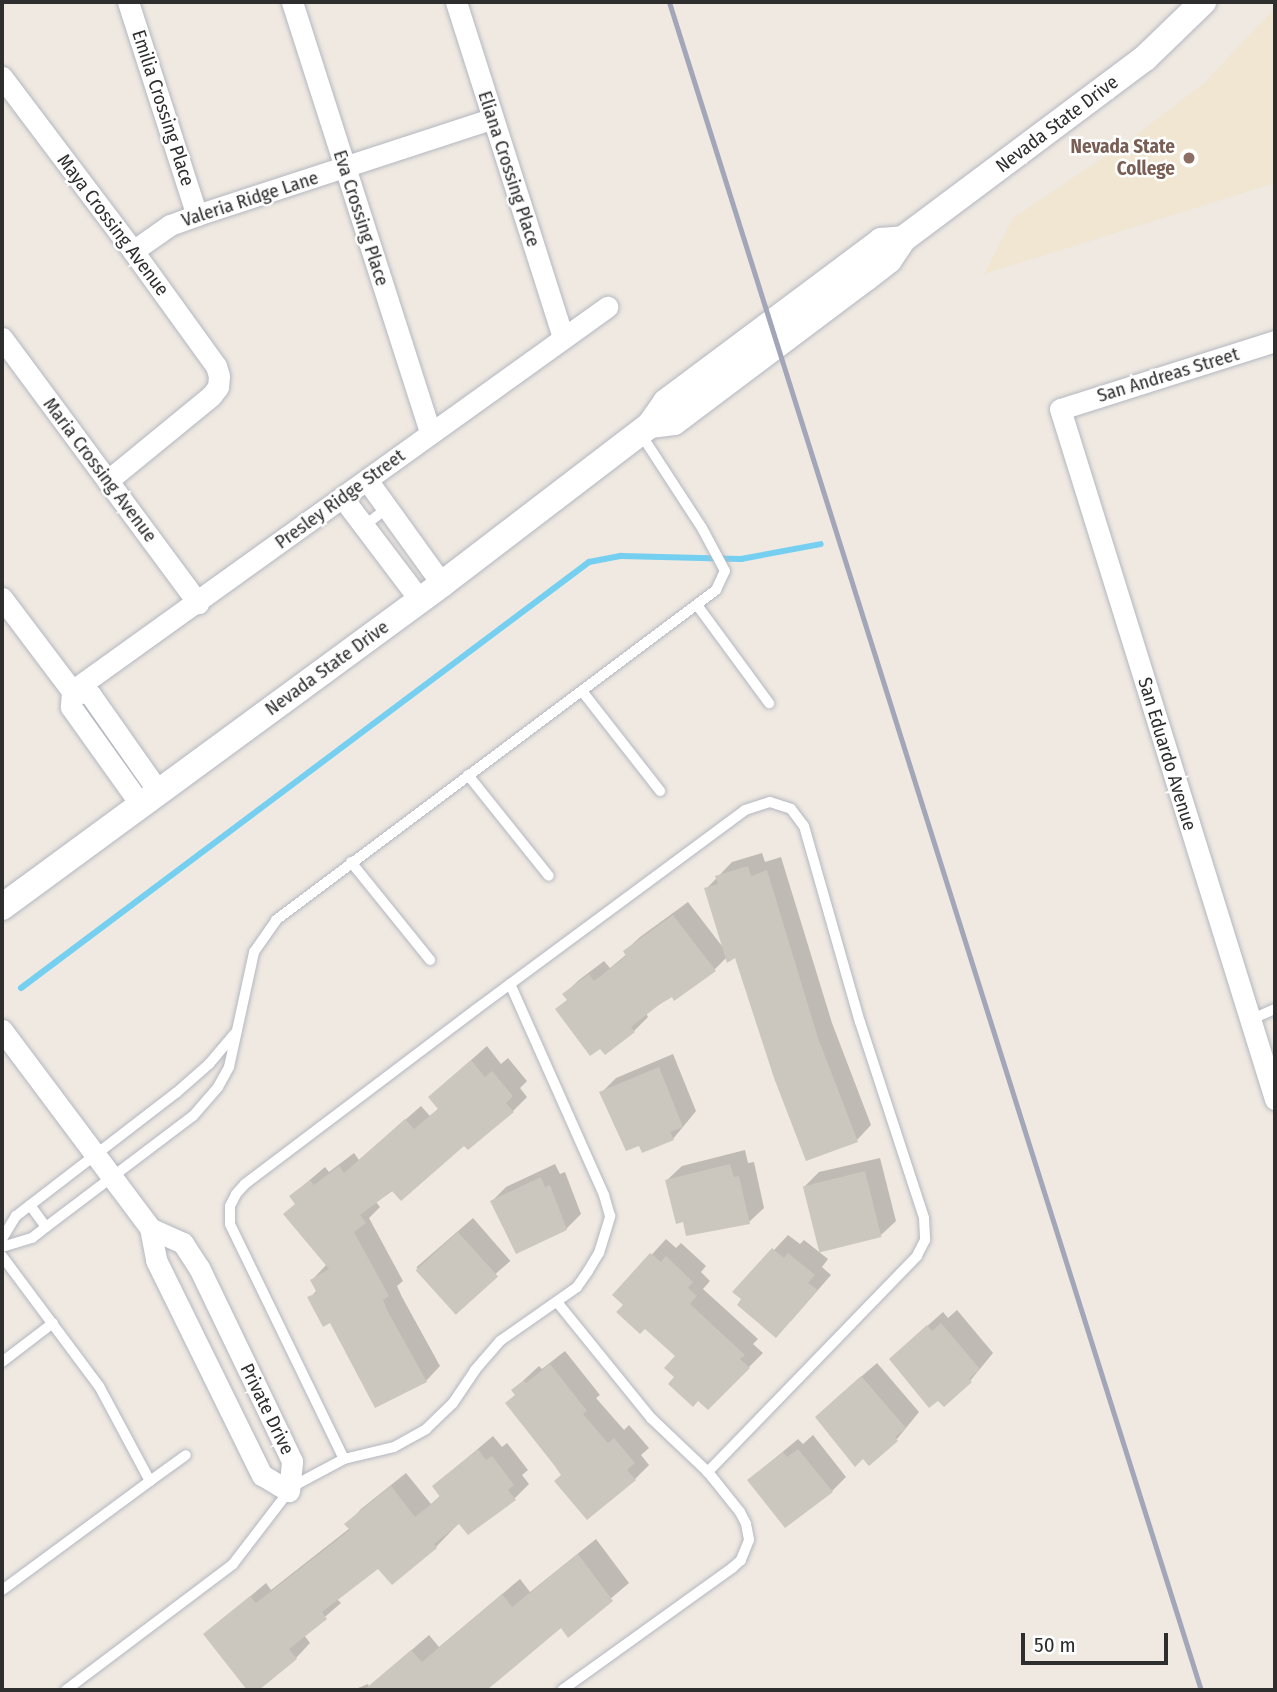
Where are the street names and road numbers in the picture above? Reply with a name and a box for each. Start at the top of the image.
street label: Emilia Crossing Place [127,27,199,189]
street label: Nevada State Drive [991,71,1123,177]
street label: Eliana Crossing Place [473,88,545,250]
street label: Eva Crossing Place [328,147,394,289]
street label: Maya Crossing Avenue [52,150,174,300]
street label: Valeria Ridge Lane [179,166,321,232]
street label: San Andreas Street [1094,343,1242,407]
street label: Maria Crossing Avenue [38,393,162,547]
street label: Presley Ridge Street [271,444,409,554]
street label: Nevada State Drive [261,616,393,720]
street label: San Eduardo Avenue [1133,675,1201,833]
street label: Private Drive [235,1360,299,1458]

